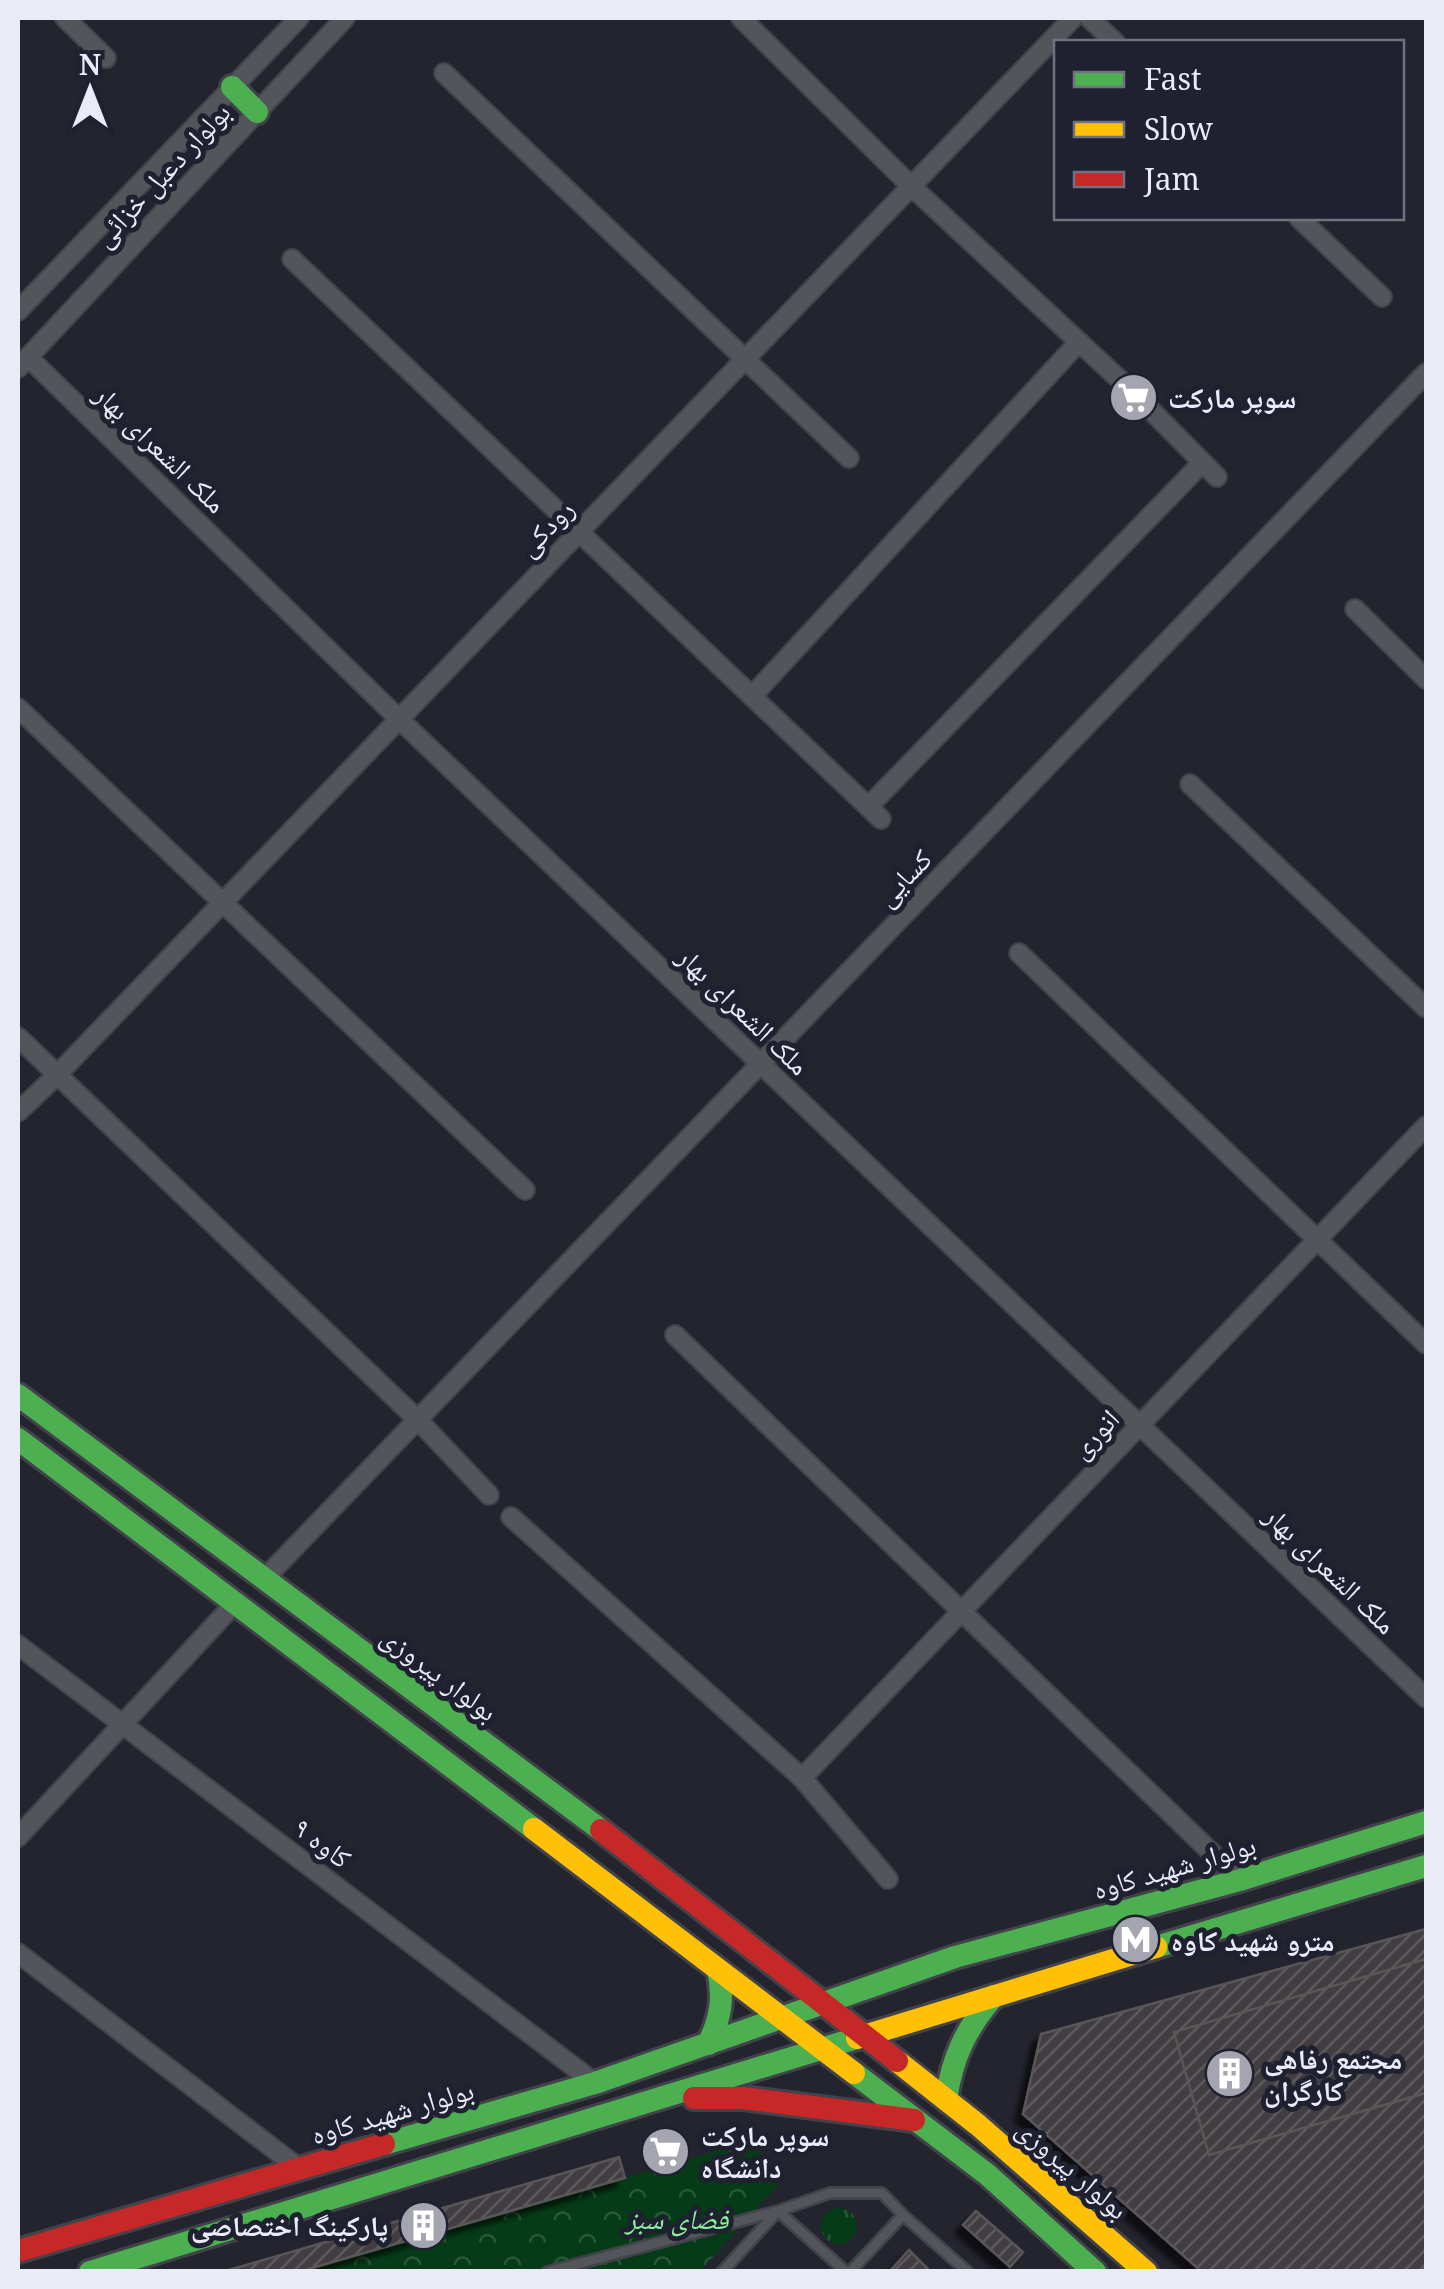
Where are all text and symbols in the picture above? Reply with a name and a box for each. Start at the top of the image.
north arrow [40,40,140,140]
legend [1054,40,1404,220]
text: N [79,45,101,83]
text: Fast [1144,58,1201,99]
street label: بولوار دعبل خزائی [84,93,238,255]
text: Slow [1144,108,1213,149]
text: Jam [1143,158,1200,199]
supermarket icon: سوپر مارکت [1107,371,1159,423]
street label: ملک الشعرای بهار [86,375,235,521]
place label: سوپر مارکت [1168,378,1296,416]
street label: رودکی [508,490,582,564]
street label: کسایی [866,840,940,914]
street label: ملک الشعرای بهار [669,937,818,1083]
street label: انوری [1061,1400,1127,1466]
street label: ملک الشعرای بهار [1256,1496,1405,1642]
street label: بولوار پیروزی [374,1617,506,1729]
street label: کاوه ۹ [286,1808,360,1876]
street label: بولوار شهید کاوه [1088,1825,1260,1907]
metro station icon: مترو شهید کاوه [1110,1914,1162,1966]
place label: مترو شهید کاوه [1171,1921,1335,1959]
place label: مجتمع رفاهی کارگران [1264,2039,1402,2109]
building icon: مجتمع رفاهی کارگران [1203,2048,1255,2100]
street label: بولوار شهید کاوه [306,2070,478,2152]
street label: بولوار پیروزی [1009,2109,1137,2227]
place label: سوپر مارکت دانشگاه [701,2116,829,2186]
supermarket icon: سوپر مارکت دانشگاه [640,2125,692,2177]
building icon: پارکینگ اختصاصی [397,2199,449,2251]
park label: فضای سبز [623,2199,730,2237]
place label: پارکینگ اختصاصی [191,2206,388,2244]

